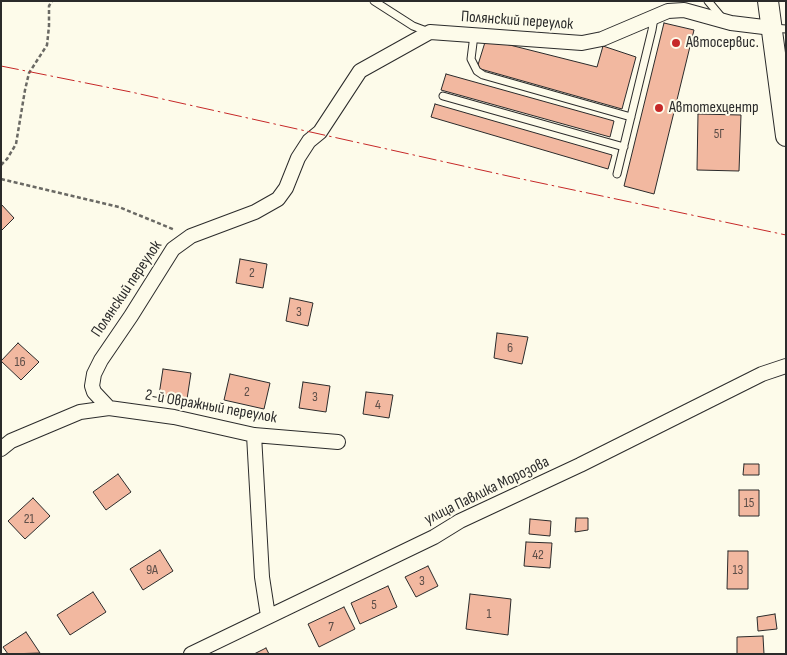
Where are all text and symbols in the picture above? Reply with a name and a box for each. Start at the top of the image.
street label: Полянский переулок [460,8,574,34]
place label: Автосервис. [686,33,759,53]
marker: Автосервис. [670,37,682,49]
place label: Автотехцентр [669,98,759,118]
marker: Автотехцентр [653,102,665,114]
house number: 5Г [714,126,724,142]
street label: Полянский переулок [88,237,166,341]
house number: 2 [249,265,255,281]
house number: 3 [296,304,302,320]
house number: 6 [507,340,513,356]
house number: 16 [14,354,26,370]
house number: 2 [244,384,250,400]
street label: 2-й Овражный переулок [144,386,278,428]
house number: 3 [312,389,318,405]
house number: 4 [375,397,381,413]
street label: улица Павлика Морозова [422,453,552,529]
house number: 15 [744,495,754,511]
house number: 21 [24,511,34,527]
house number: 42 [532,547,544,563]
house number: 9А [146,562,158,578]
house number: 13 [733,562,743,578]
house number: 3 [419,573,425,589]
house number: 5 [371,597,377,613]
house number: 1 [487,606,491,622]
house number: 7 [328,619,334,635]

